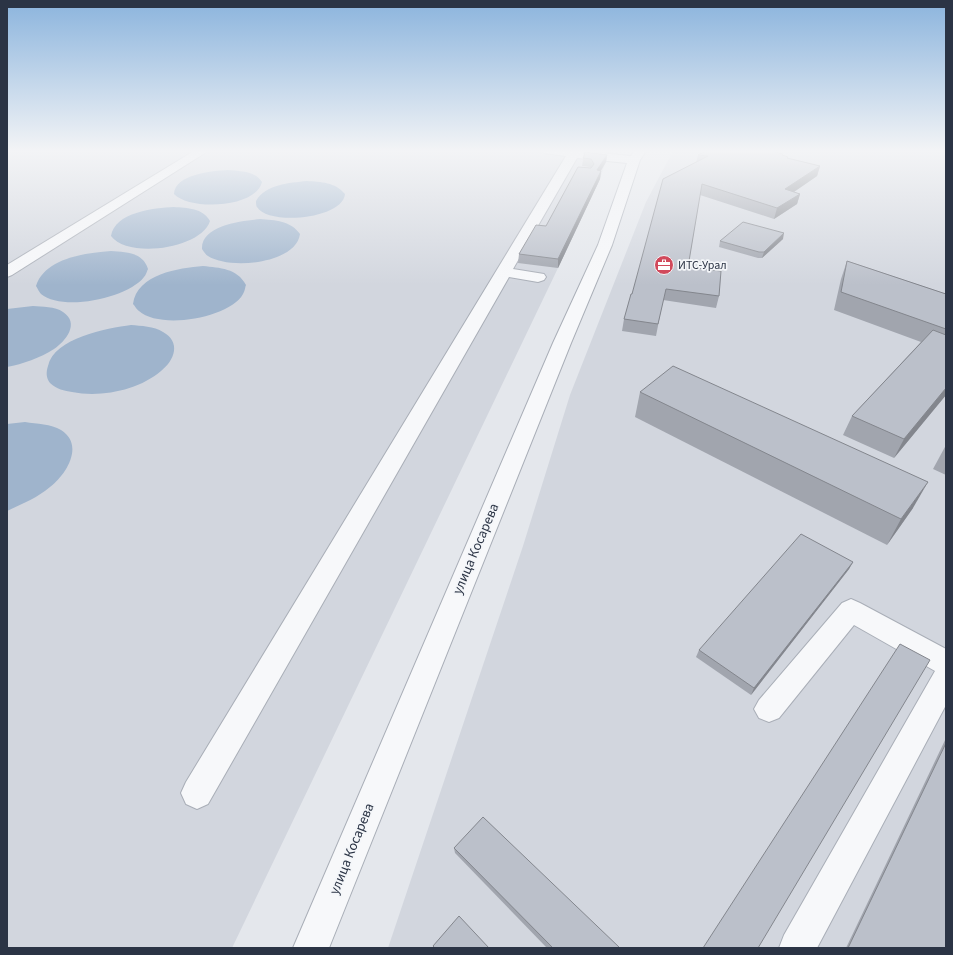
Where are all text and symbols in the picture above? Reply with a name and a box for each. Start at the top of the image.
office icon: ИТС-Урал [653,254,675,276]
place label: ИТС-Урал [678,257,727,274]
street label: улица Косарева [448,500,504,598]
street label: улица Косарева [325,800,379,898]

